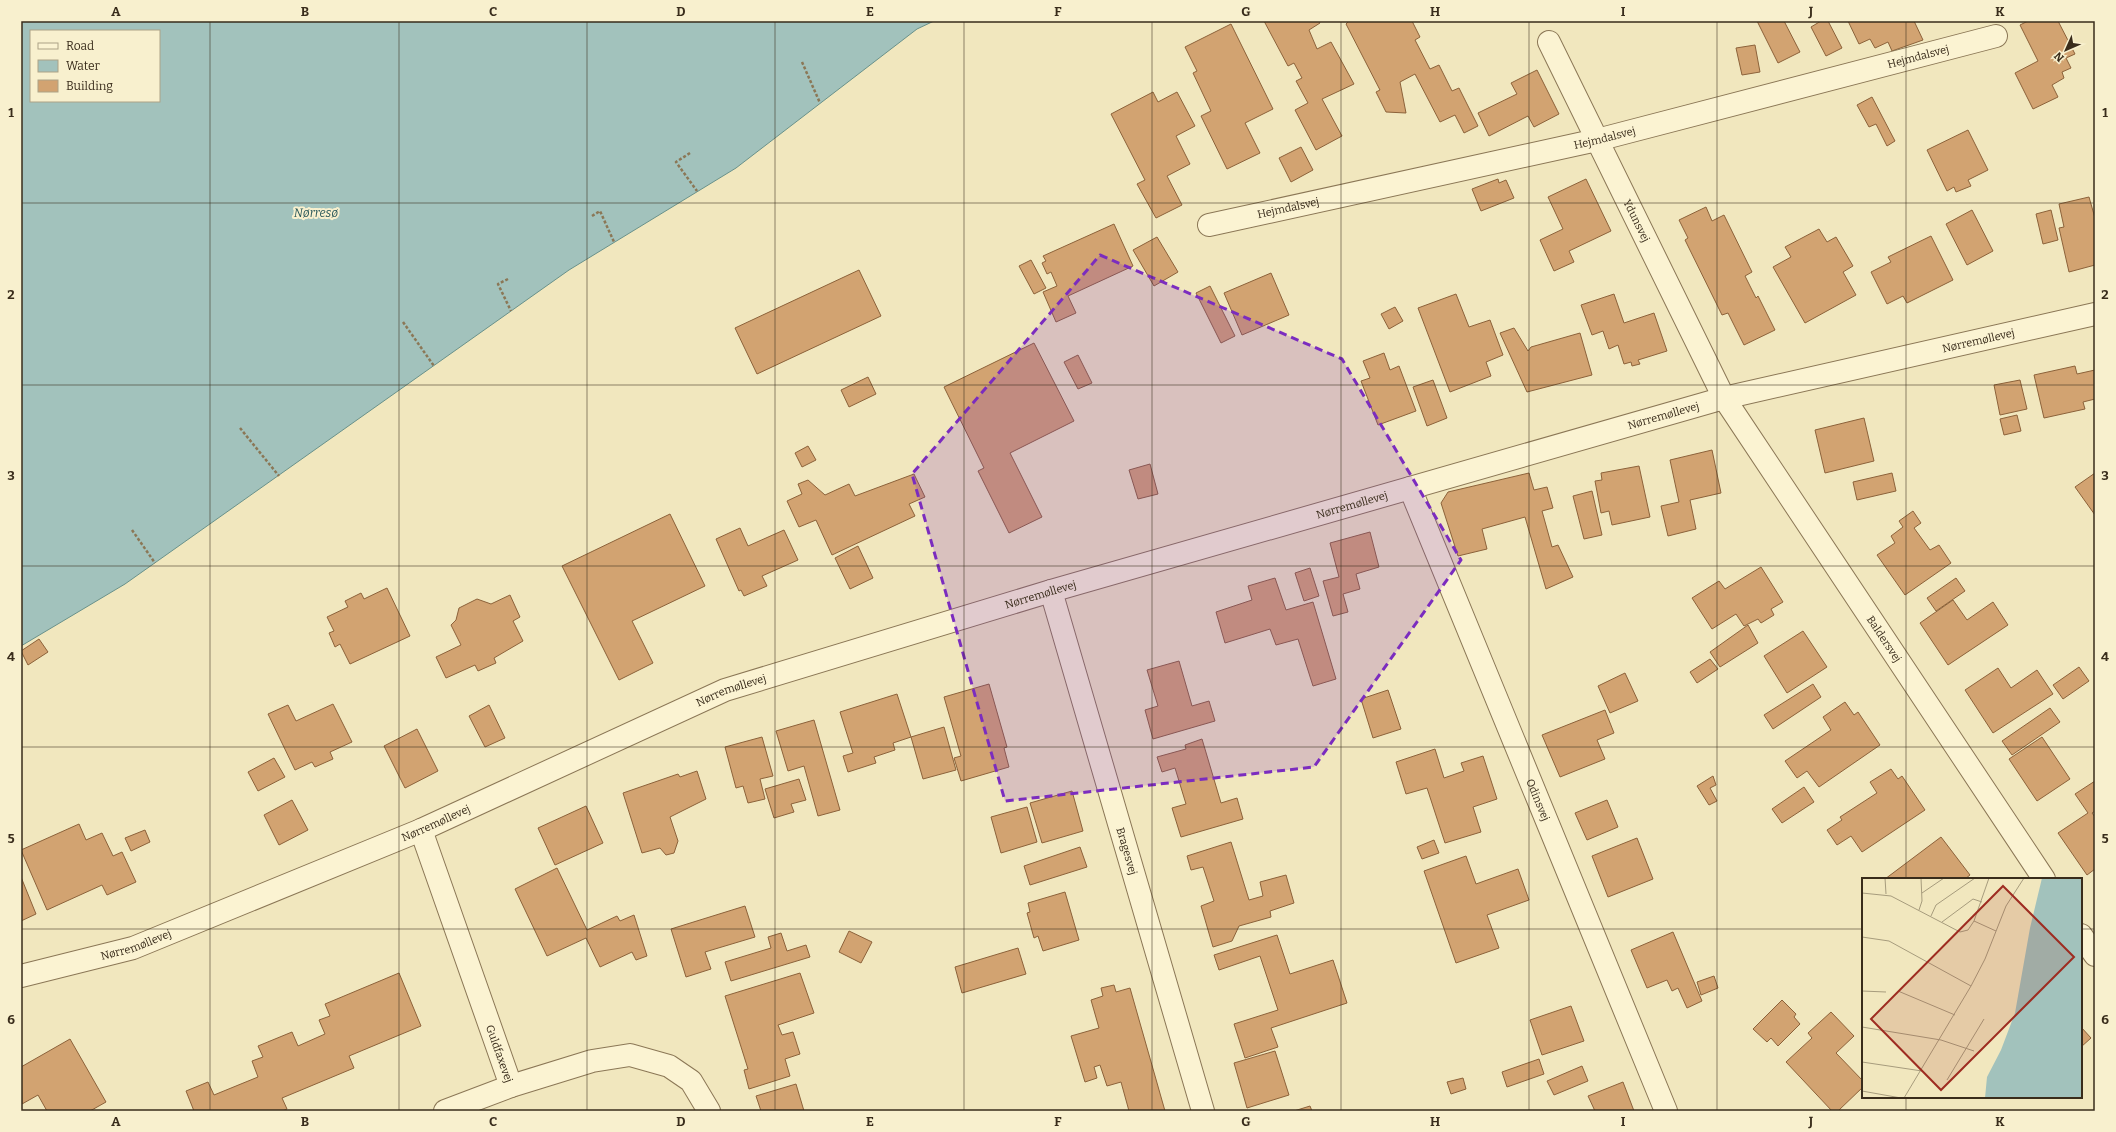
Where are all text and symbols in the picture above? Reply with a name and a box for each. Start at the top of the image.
text: A [111,4,121,19]
text: B [301,4,309,19]
text: C [489,4,497,19]
text: D [676,4,686,19]
text: E [866,4,874,19]
text: F [1054,4,1062,19]
text: G [1241,4,1251,19]
text: H [1430,4,1440,19]
text: I [1621,4,1626,19]
text: J [1808,4,1814,19]
text: K [1995,4,2005,19]
legend [30,30,160,102]
north arrow [2046,30,2086,70]
text: Road [66,39,94,53]
street label: Hejmdalsvej [1886,43,1950,71]
text: N [2051,49,2067,64]
text: Water [66,59,101,73]
text: Building [66,79,113,93]
text: 1 [8,105,14,120]
text: 1 [2102,105,2108,120]
street label: Hejmdalsvej [1573,124,1637,152]
street label: Hejmdalsvej [1256,195,1320,221]
street label: Ydunsvej [1620,197,1652,244]
water label: Nørresø [294,206,338,220]
text: 2 [7,287,15,302]
text: 2 [2101,287,2109,302]
street label: Nørremøllevej [1941,326,2016,355]
street label: Nørremøllevej [1626,399,1701,432]
text: 3 [7,468,15,483]
text: 3 [2101,468,2109,483]
street label: Nørremøllevej [1315,489,1389,522]
street label: Nørremøllevej [1003,578,1078,612]
street label: Baldersvej [1864,614,1904,665]
text: 4 [7,649,15,664]
text: 4 [2101,649,2109,664]
street label: Nørremøllevej [694,672,768,709]
street label: Odinsvej [1523,777,1552,823]
street label: Nørremøllevej [400,802,472,844]
street label: Bragesvej [1113,826,1140,877]
text: 5 [7,831,15,846]
text: 5 [2101,831,2109,846]
inset map [1862,878,2082,1098]
street label: Nørremøllevej [99,927,173,963]
text: 6 [7,1012,15,1027]
text: 6 [2101,1012,2109,1027]
street label: Guldfaxevej [483,1023,515,1084]
text: A [111,1114,121,1129]
text: B [301,1114,309,1129]
text: C [489,1114,497,1129]
text: D [676,1114,686,1129]
text: E [866,1114,874,1129]
text: F [1054,1114,1062,1129]
text: G [1241,1114,1251,1129]
text: H [1430,1114,1440,1129]
text: I [1621,1114,1626,1129]
text: J [1808,1114,1814,1129]
text: K [1995,1114,2005,1129]

